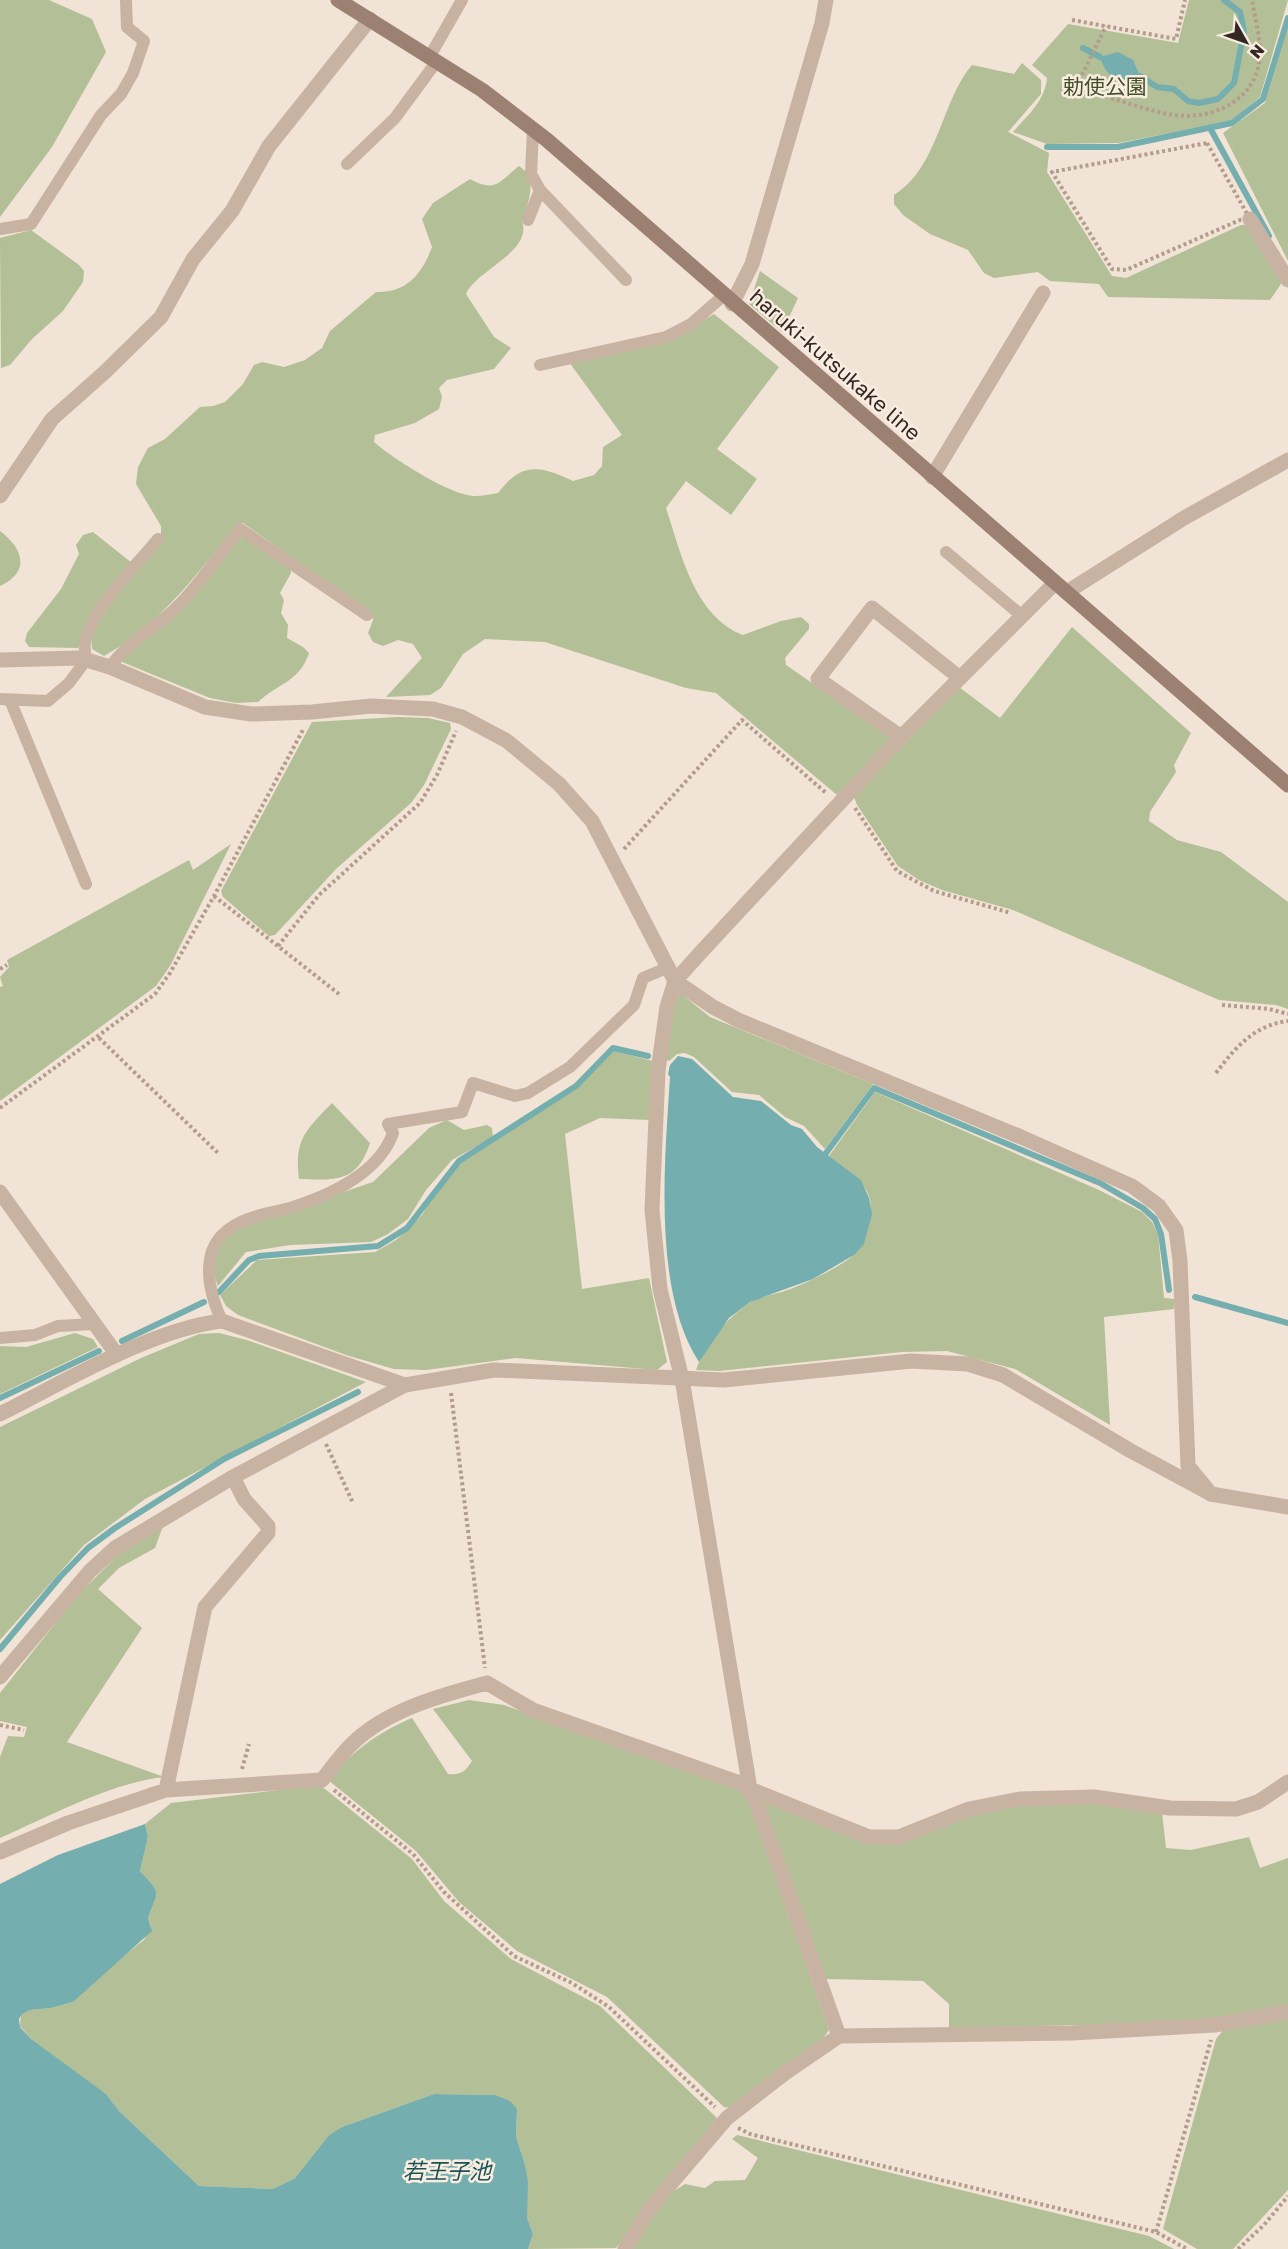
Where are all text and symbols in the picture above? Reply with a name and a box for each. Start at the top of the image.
north arrow [1216,12,1276,72]
text: N [1246,41,1269,63]
park label: 勅使公園 [1063,73,1147,99]
street label: haruki-kutsukake line [745,283,926,446]
water label: 若王子池 [403,2157,493,2184]

